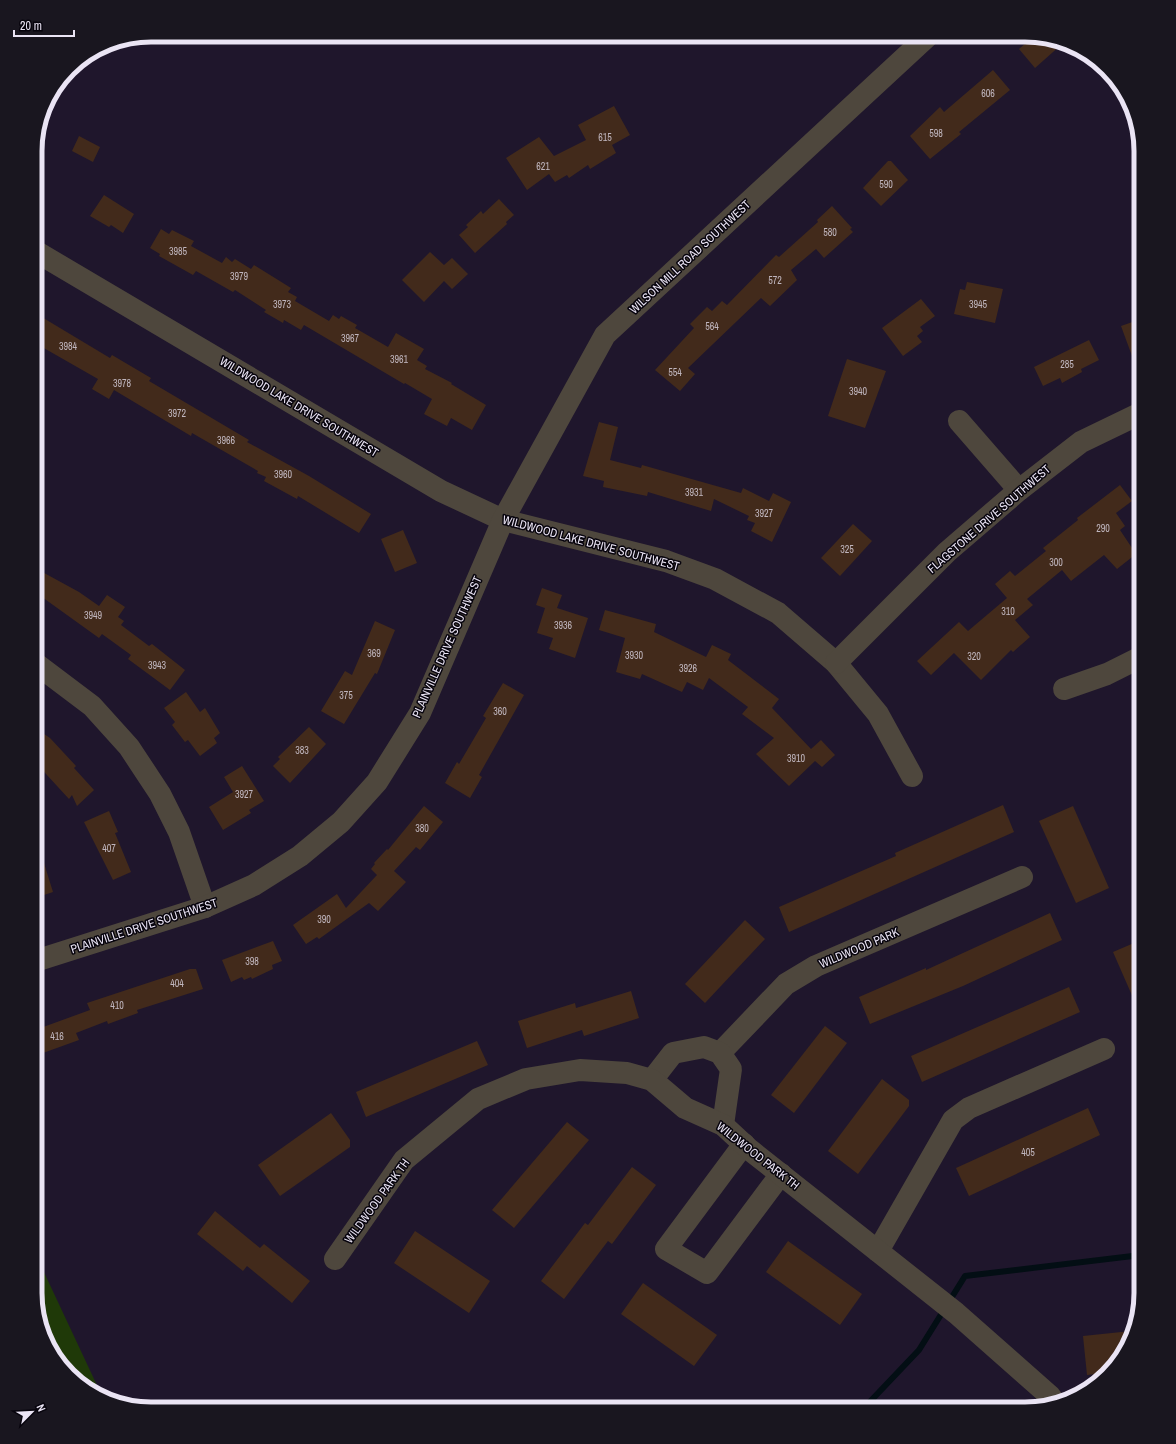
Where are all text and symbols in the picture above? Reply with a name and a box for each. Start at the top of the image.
scale bar [14,12,74,38]
text: 20 m [20,18,42,34]
house number: 606 [981,87,995,100]
house number: 598 [929,127,943,140]
house number: 615 [598,131,612,144]
house number: 621 [536,160,550,173]
house number: 590 [879,178,893,191]
street label: WILSON MILL ROAD SOUTHWEST [626,197,754,317]
house number: 580 [823,226,837,239]
house number: 3985 [169,245,188,258]
house number: 3979 [230,270,249,283]
house number: 572 [768,274,782,287]
house number: 3973 [273,298,292,311]
house number: 3945 [969,298,988,311]
house number: 564 [705,320,719,333]
house number: 3967 [341,332,360,345]
house number: 3984 [59,340,78,353]
street label: WILDWOOD LAKE DRIVE SOUTHWEST [217,353,381,461]
house number: 3961 [390,353,409,366]
house number: 285 [1060,358,1074,371]
house number: 554 [668,366,682,379]
house number: 3978 [113,377,132,390]
house number: 3940 [849,385,868,398]
house number: 3972 [168,407,187,420]
house number: 3966 [217,434,236,447]
street label: FLAGSTONE DRIVE SOUTHWEST [924,461,1054,577]
house number: 3960 [274,468,293,481]
house number: 3931 [685,486,704,499]
house number: 3927 [755,507,774,520]
street label: WILDWOOD LAKE DRIVE SOUTHWEST [501,512,681,574]
house number: 290 [1096,522,1110,535]
house number: 325 [840,543,854,556]
house number: 300 [1049,556,1063,569]
street label: PLAINVILLE DRIVE SOUTHWEST [408,574,486,720]
house number: 310 [1001,605,1015,618]
house number: 3949 [84,609,103,622]
house number: 3936 [554,619,573,632]
house number: 369 [367,647,381,660]
house number: 3930 [625,649,644,662]
house number: 320 [967,650,981,663]
house number: 3943 [148,659,167,672]
house number: 3926 [679,662,698,675]
house number: 375 [339,689,353,702]
house number: 360 [493,705,507,718]
house number: 383 [295,744,309,757]
house number: 3910 [787,752,806,765]
house number: 3927 [235,788,254,801]
house number: 380 [415,822,429,835]
house number: 407 [102,842,116,855]
street label: PLAINVILLE DRIVE SOUTHWEST [68,895,220,957]
house number: 390 [317,913,331,926]
street label: WILDWOOD PARK [817,924,902,972]
house number: 398 [245,955,259,968]
house number: 404 [170,977,184,990]
house number: 410 [110,999,124,1012]
house number: 416 [50,1030,64,1043]
street label: WILDWOOD PARK TH [713,1119,803,1193]
house number: 405 [1021,1146,1035,1159]
street label: WILDWOOD PARK TH [341,1156,413,1246]
north arrow [12,1392,52,1432]
text: N [33,1402,49,1414]

